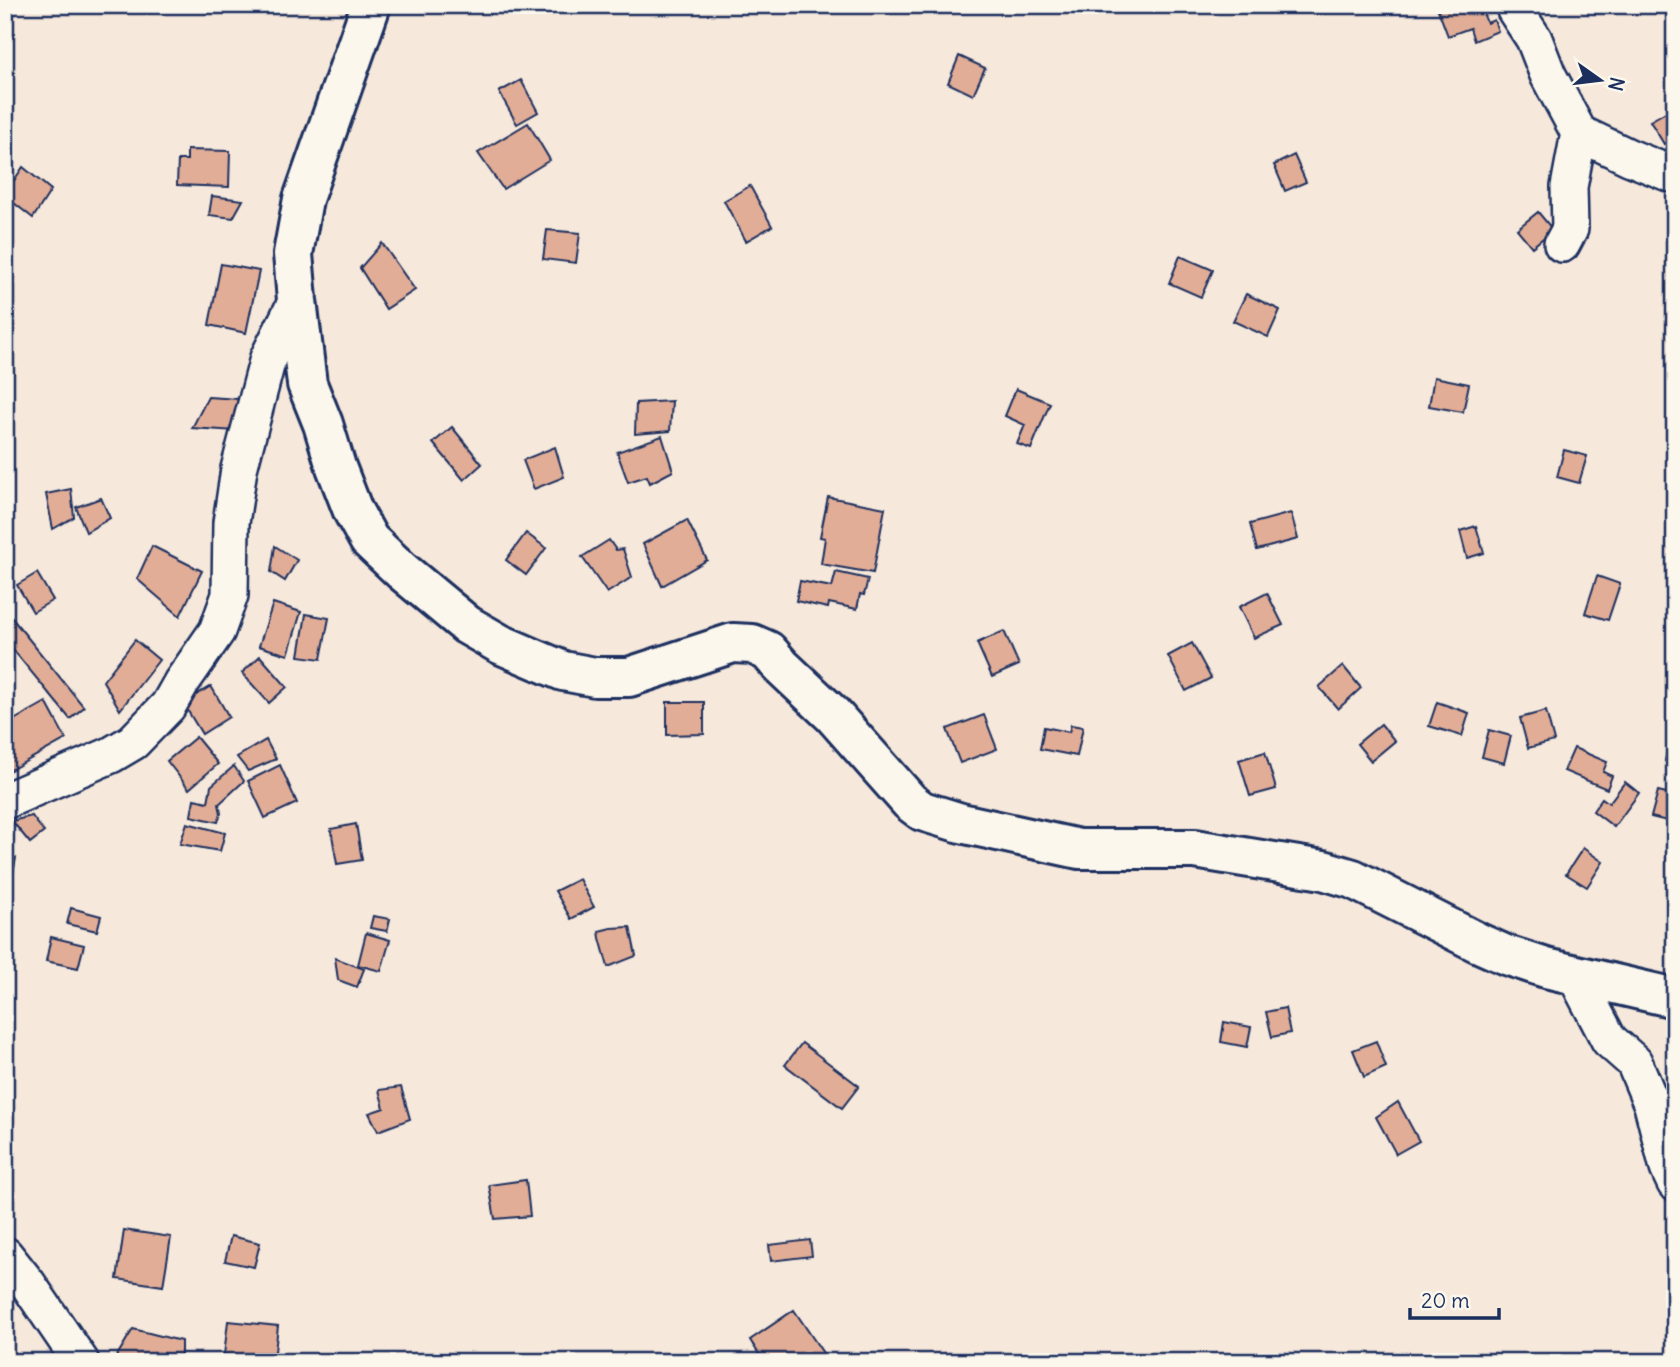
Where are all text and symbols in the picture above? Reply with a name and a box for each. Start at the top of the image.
north arrow [1564,46,1634,116]
text: N [1603,75,1630,93]
scale bar [1410,1276,1500,1320]
text: 20 m [1421,1287,1470,1314]

